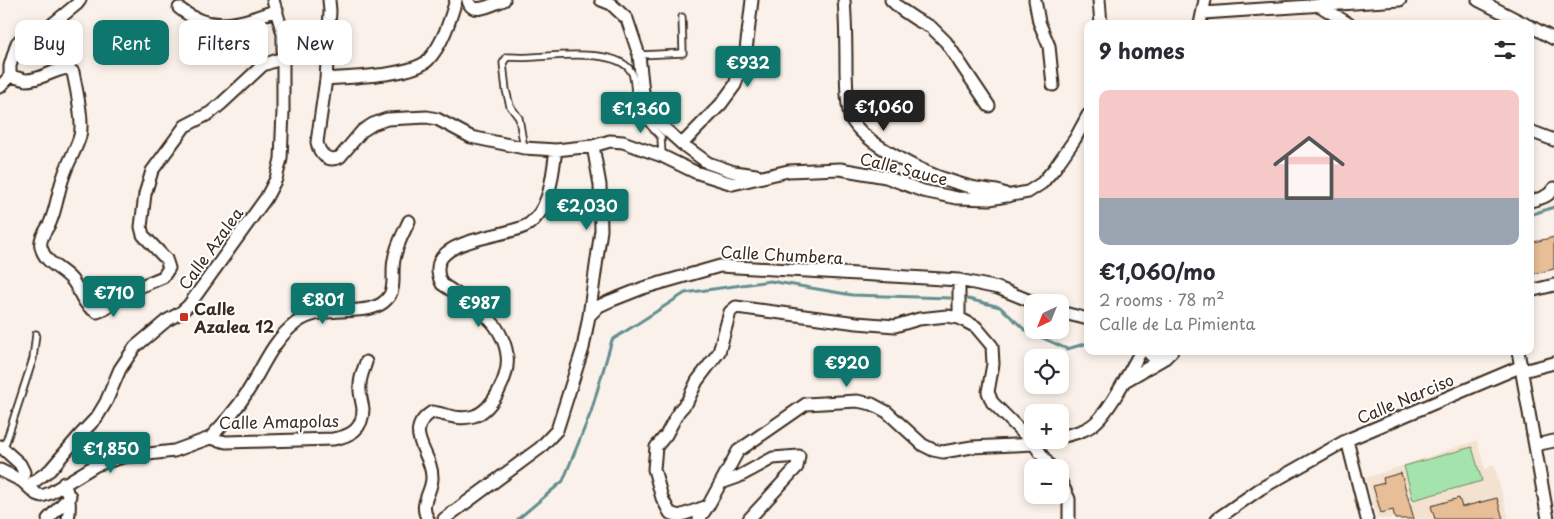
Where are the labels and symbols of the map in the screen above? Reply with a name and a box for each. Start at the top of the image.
pin: €932 [718,46,778,88]
pin: €1,060 [843,90,925,132]
pin: €1,360 [600,92,682,134]
street label: Calle Sauce [858,145,951,191]
pin: €2,030 [546,188,628,231]
street label: Calle Azalea [172,202,248,294]
street label: Calle Chumbera [720,239,844,269]
pin: €710 [84,276,144,318]
pin: €801 [293,282,353,325]
pin: €987 [449,286,509,328]
north arrow [1024,294,1069,339]
place label: Calle Azalea 12 [193,296,274,338]
marker: Calle Azalea 12 [178,311,190,323]
pin: €920 [817,346,877,388]
street label: Calle Narciso [1353,367,1457,429]
street label: Calle Amapolas [219,408,339,434]
pin: €1,850 [70,432,152,474]

